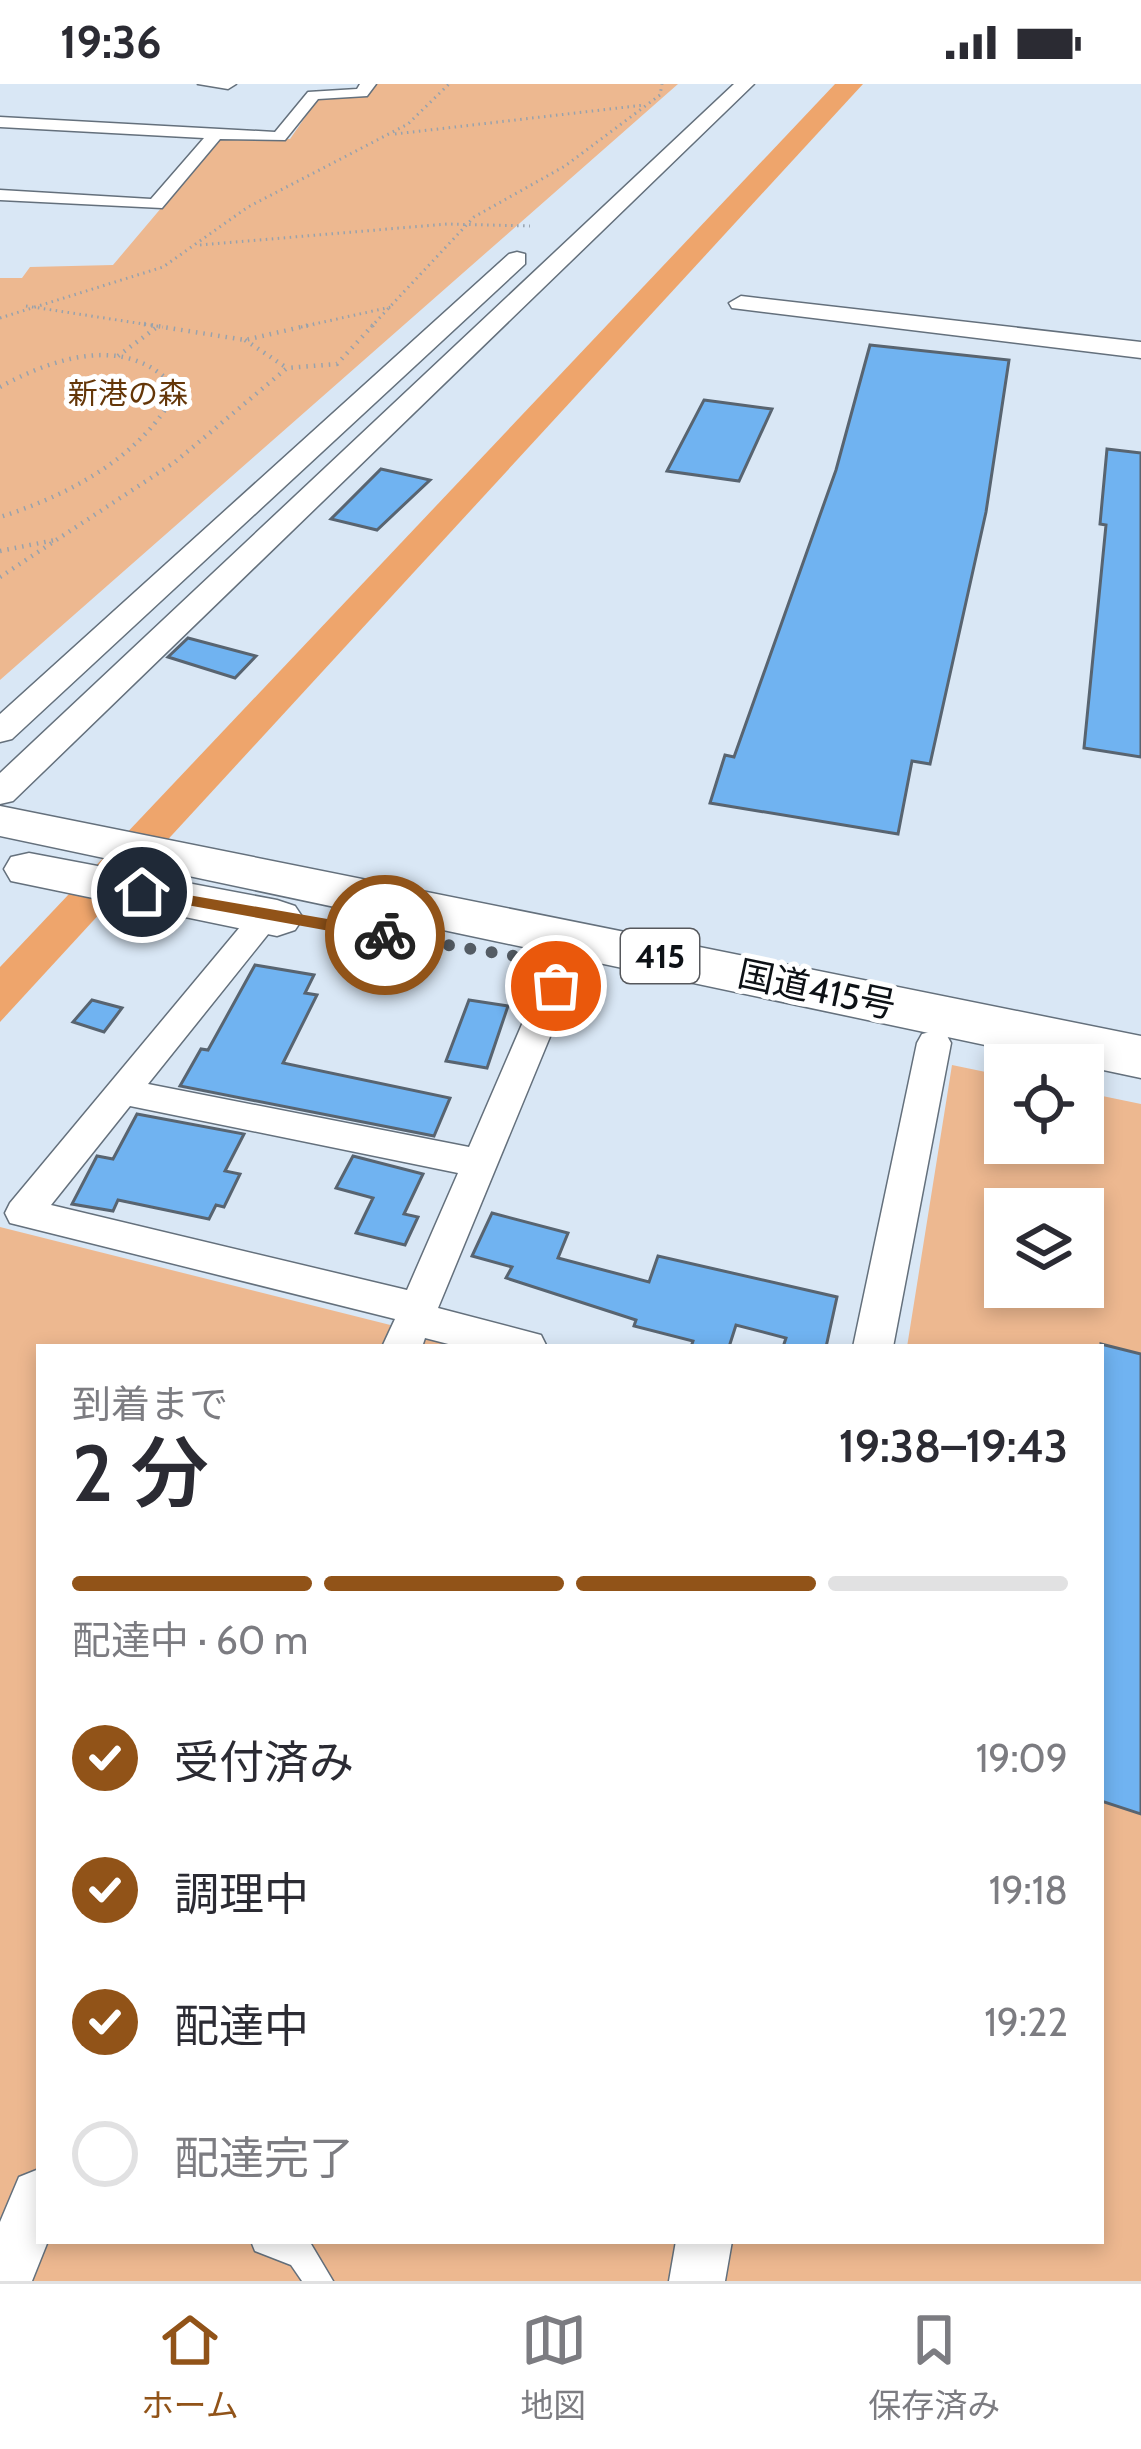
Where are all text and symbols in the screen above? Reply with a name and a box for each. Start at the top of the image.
text: 19:36 [60,15,161,69]
park label: 新港の森 [68,375,188,412]
pin [91,841,193,943]
icon: home [109,859,175,925]
courier [325,875,445,995]
icon: bike [352,902,418,968]
road number: 415 [621,929,699,983]
pin [505,935,607,1037]
street label: 国道415号 [734,951,900,1027]
icon: bag [523,953,589,1019]
map controls [984,1044,1104,1308]
button: locate [984,1044,1104,1164]
button: layers [984,1188,1104,1308]
text: 到着まで [72,1380,228,1428]
text: 19:38–19:43 [839,1419,1068,1473]
text: 2 分 [72,1426,209,1521]
text: 配達中 · 60 m [72,1616,308,1664]
icon: check [72,1725,138,1791]
text: 19:09 [976,1734,1068,1782]
text: 受付済み [174,1735,354,1789]
icon: check [72,1857,138,1923]
text: 19:18 [989,1866,1068,1914]
text: 調理中 [174,1867,309,1921]
icon: check [72,1989,138,2055]
text: 19:22 [984,1998,1068,2046]
text: 配達中 [174,1999,309,2053]
text: 配達完了 [174,2131,354,2185]
tab: ホーム [141,2307,239,2427]
tab: 地図 [521,2307,587,2427]
tab: 保存済み [868,2307,1000,2427]

